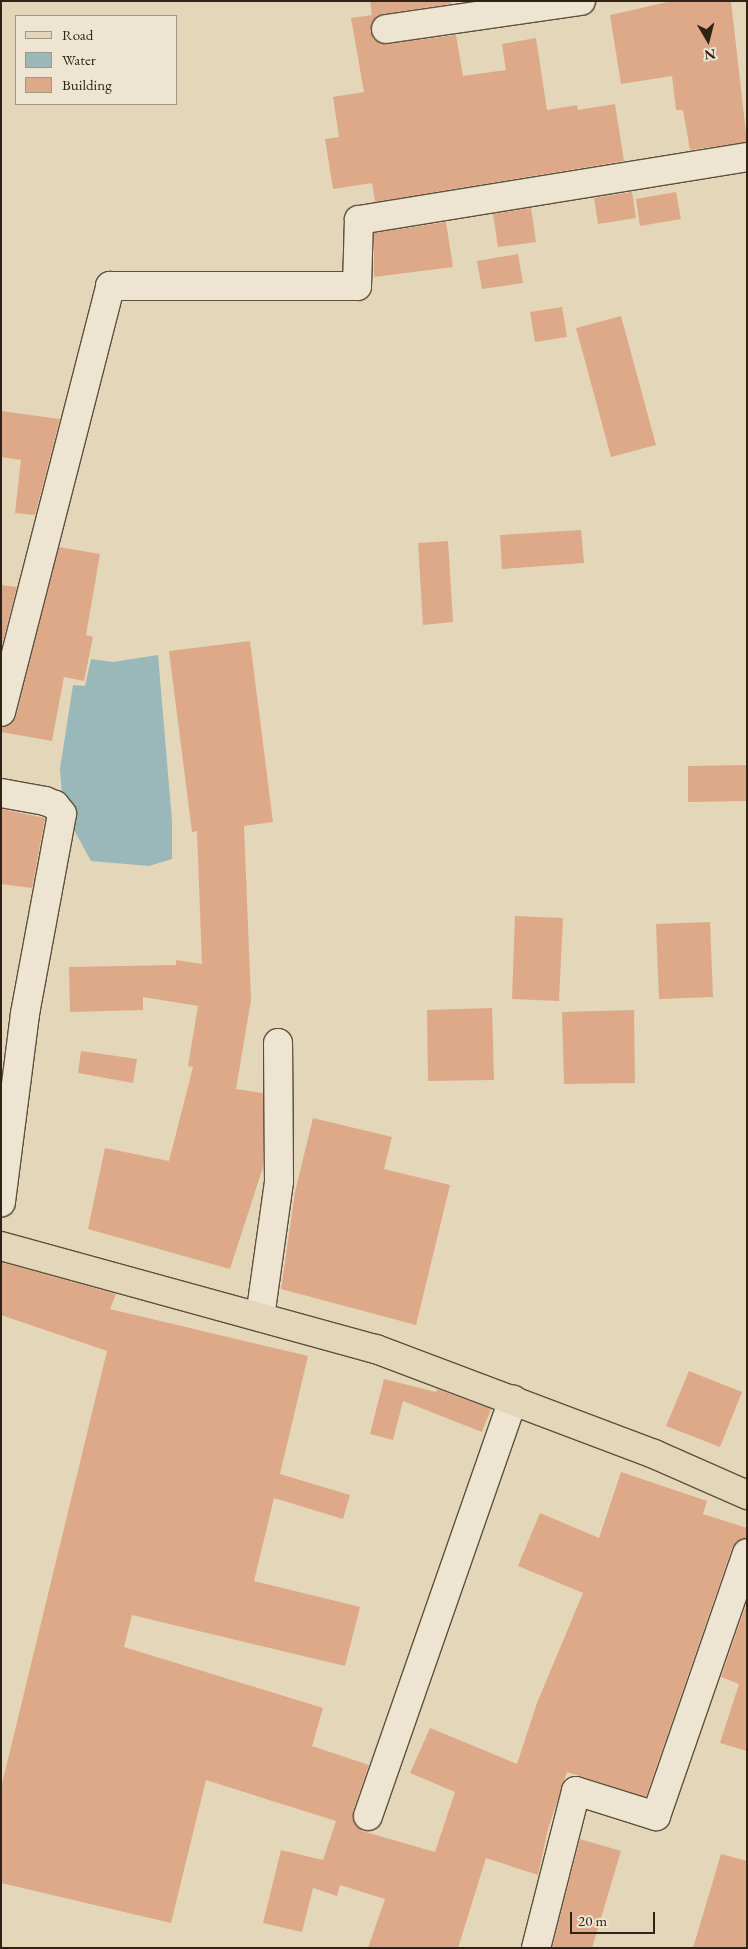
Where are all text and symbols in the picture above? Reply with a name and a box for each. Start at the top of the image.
legend [15,15,178,105]
north arrow [683,15,733,65]
text: Road [62,25,93,44]
text: N [703,45,717,65]
text: Water [62,50,96,69]
text: Building [62,75,112,94]
scale bar [573,1902,658,1934]
text: 20 m [578,1911,607,1930]

